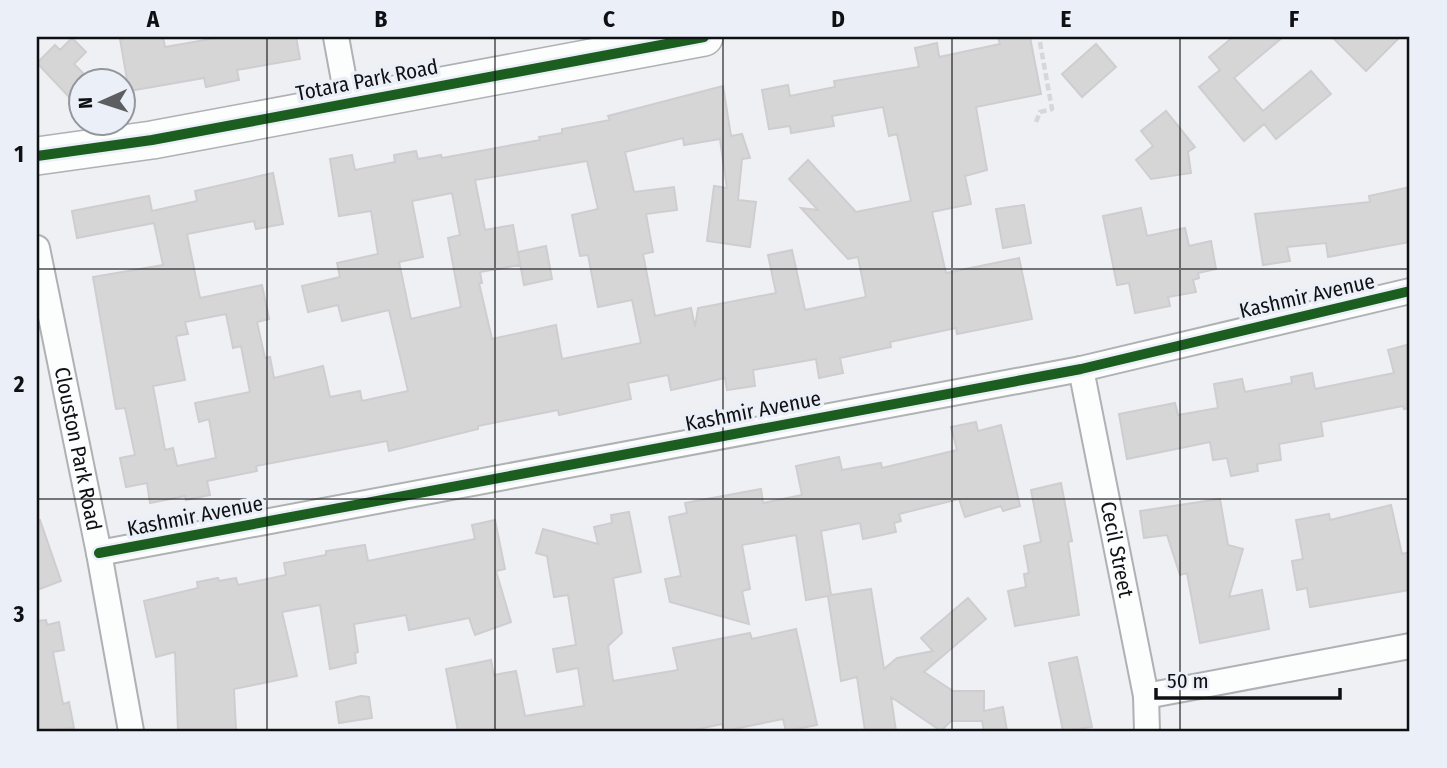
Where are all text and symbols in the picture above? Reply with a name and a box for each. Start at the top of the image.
text: A [146,5,160,33]
text: B [375,5,388,33]
text: C [603,5,615,33]
text: D [831,5,845,33]
text: E [1061,5,1072,33]
text: F [1289,5,1299,33]
street label: Totara Park Road [294,53,440,107]
north arrow [66,66,136,136]
text: N [74,97,97,109]
text: 1 [14,140,24,168]
street label: Kashmir Avenue [1237,268,1377,324]
street label: Clouston Park Road [49,365,107,533]
text: 2 [13,370,25,398]
street label: Kashmir Avenue [683,385,823,437]
street label: Kashmir Avenue [125,490,265,542]
street label: Cecil Street [1095,499,1139,600]
text: 3 [13,600,25,628]
scale bar [1156,656,1340,700]
text: 50 m [1167,668,1209,694]

